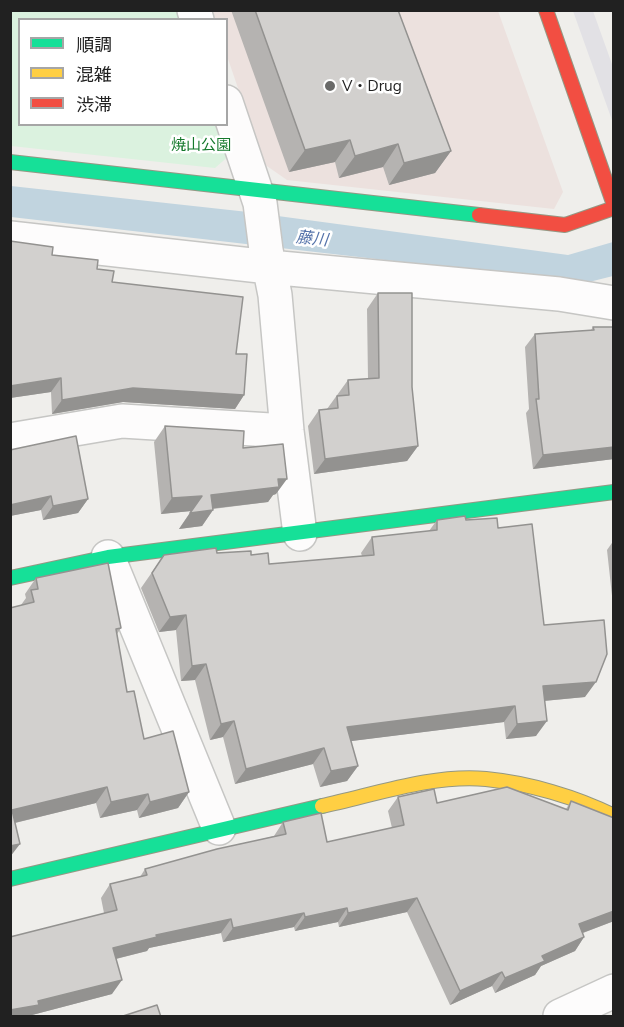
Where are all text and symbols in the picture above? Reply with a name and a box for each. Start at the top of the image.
legend [18,18,228,126]
text: 順調 [76,33,112,56]
text: 混雑 [76,63,112,86]
place label: V・Drug [342,77,402,95]
marker: V・Drug [323,79,337,93]
text: 渋滞 [76,93,112,116]
park label: 焼山公園 [171,136,231,154]
water label: 藤川 [295,228,329,250]

